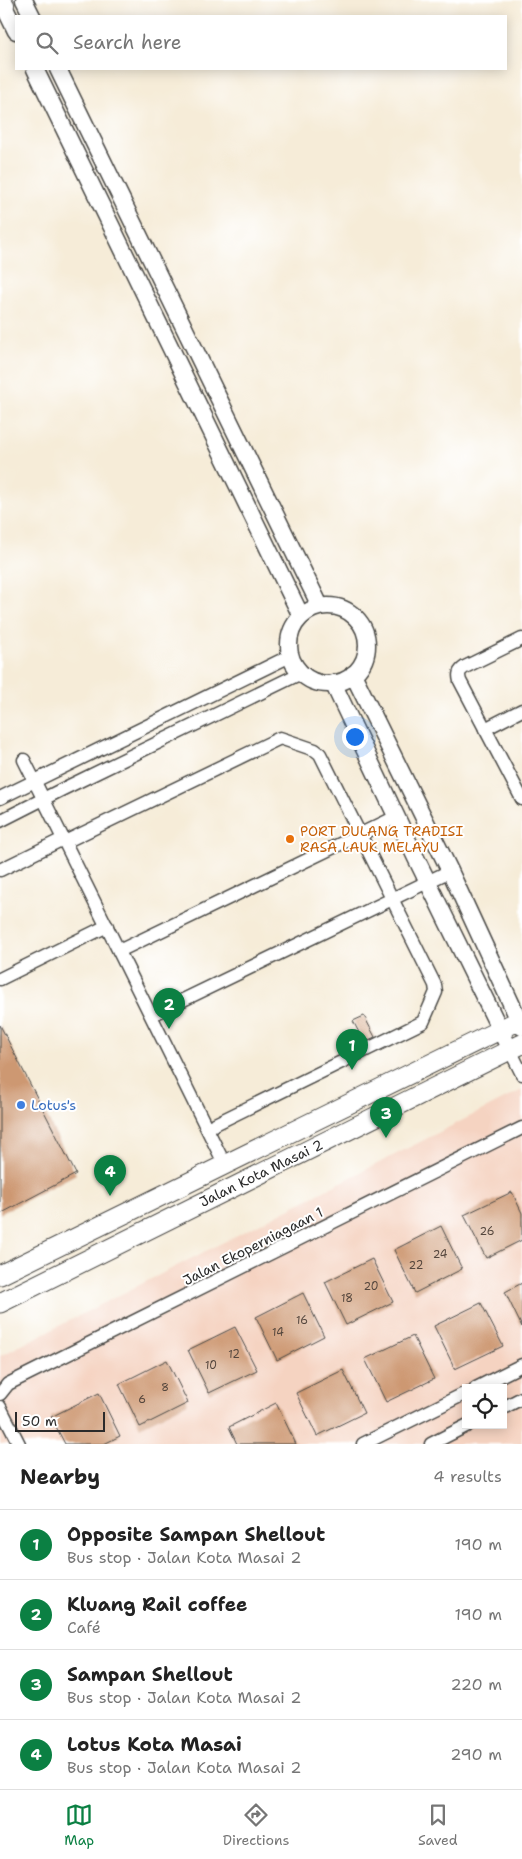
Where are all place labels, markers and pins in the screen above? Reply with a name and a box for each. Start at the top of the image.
place label: PORT DULANG TRADISI RASA LAUK MELAYU [300,822,463,856]
marker: PORT DULANG TRADISI RASA LAUK MELAYU [284,833,296,845]
pin: 2 [153,988,185,1029]
pin: 1 [336,1029,368,1070]
place label: Lotus's [31,1096,76,1114]
pin: 3 [370,1097,402,1138]
marker: Lotus's [15,1099,27,1111]
pin: 4 [94,1155,126,1196]

